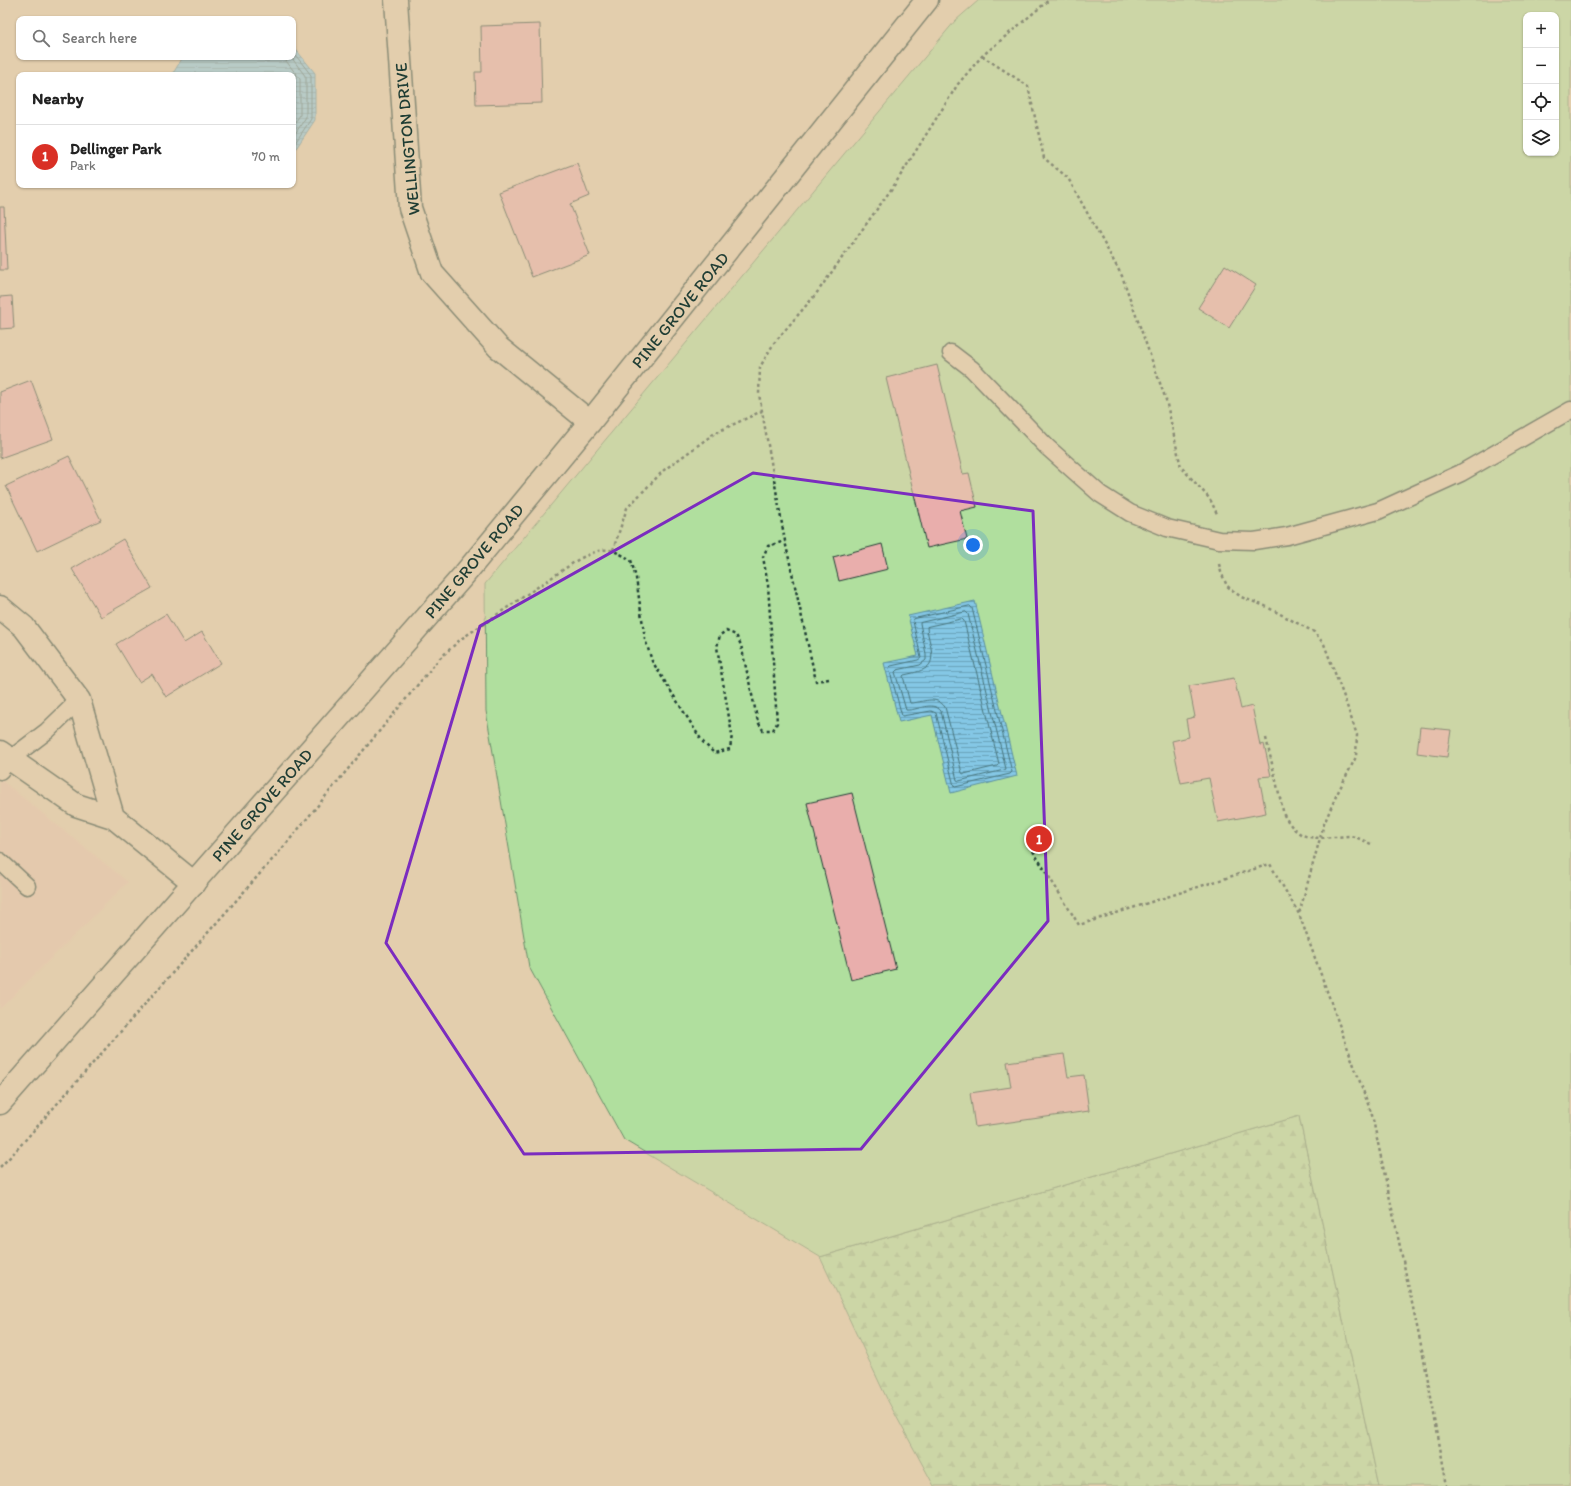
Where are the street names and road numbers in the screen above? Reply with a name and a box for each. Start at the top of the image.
street label: WELLINGTON DRIVE [390,62,424,216]
street label: PINE GROVE ROAD [627,248,733,372]
street label: PINE GROVE ROAD [420,500,528,622]
street label: PINE GROVE ROAD [207,744,317,866]

